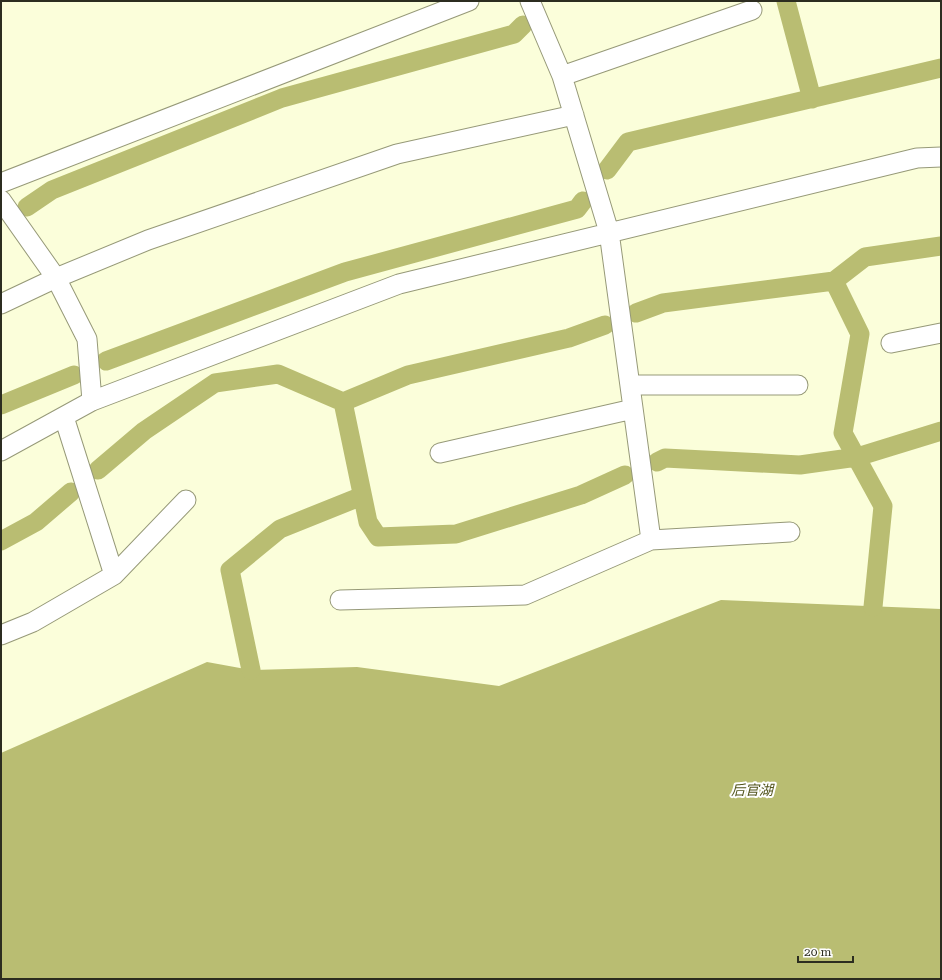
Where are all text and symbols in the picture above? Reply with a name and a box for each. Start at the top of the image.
water label: 后官湖 [731,782,775,798]
scale bar [798,938,853,964]
text: 20 m [804,945,831,959]

